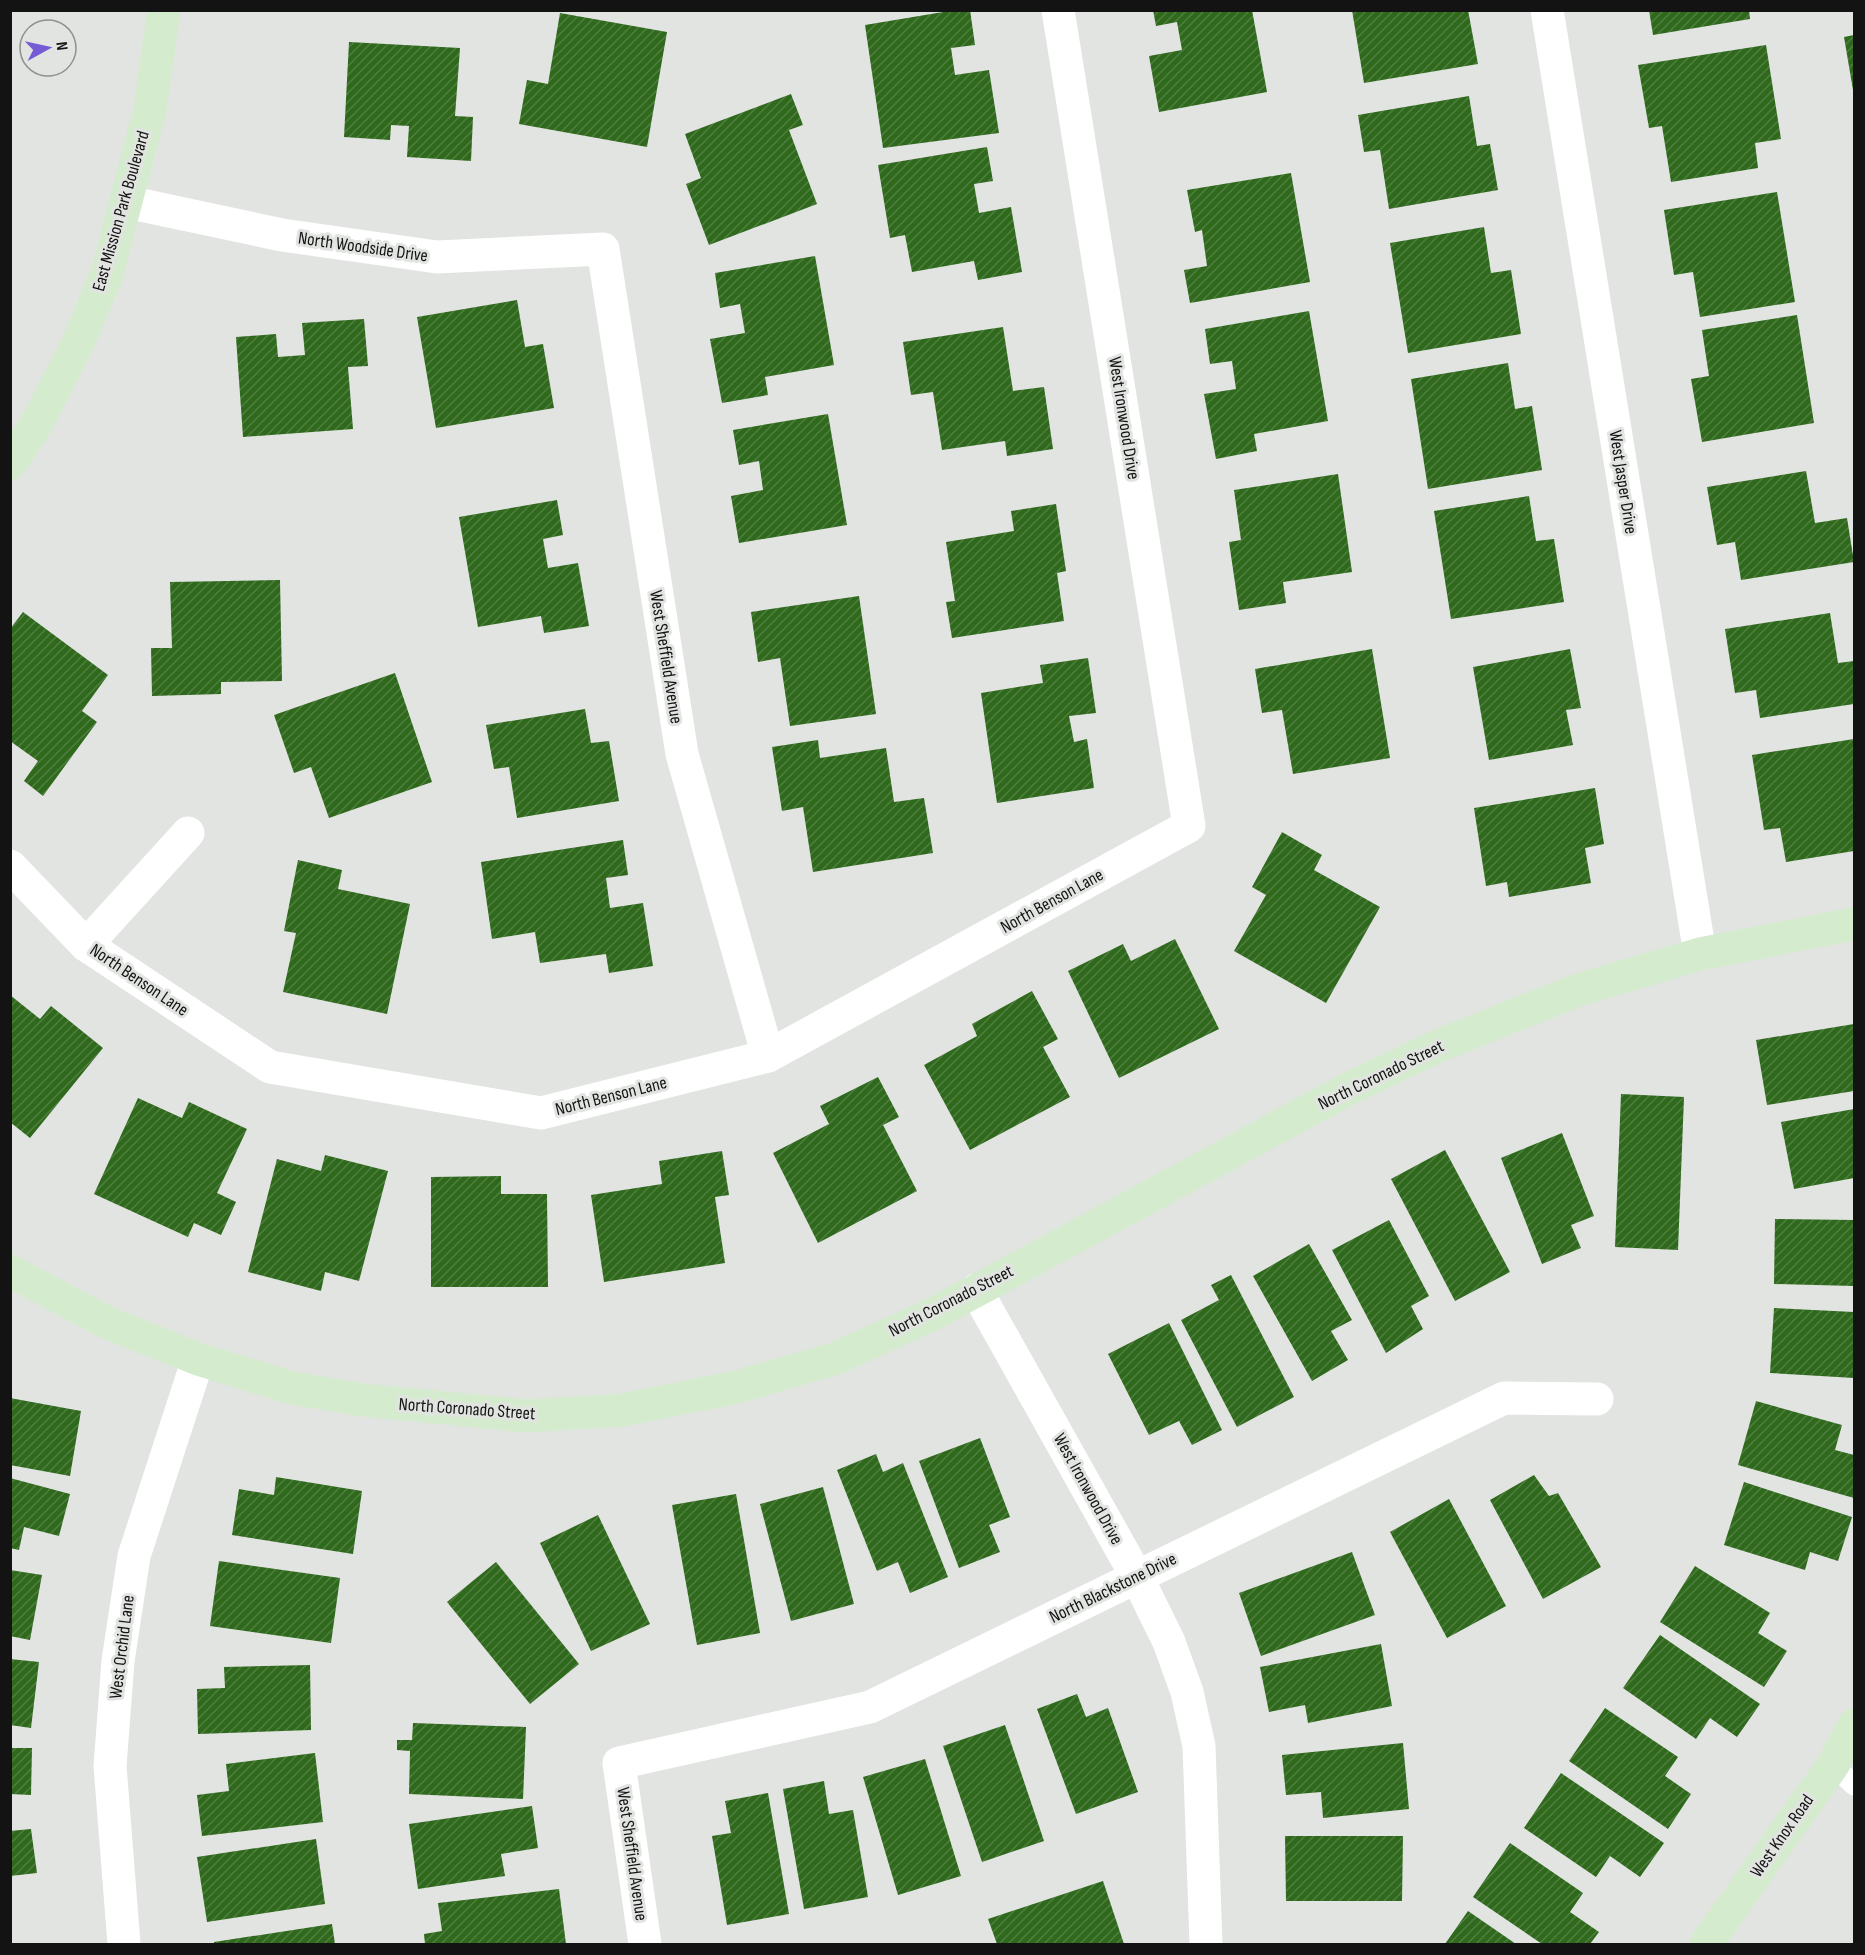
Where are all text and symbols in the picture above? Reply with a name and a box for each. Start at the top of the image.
north arrow [18,18,78,78]
text: N [51,41,71,52]
street label: East Mission Park Boulevard [88,128,154,294]
street label: North Woodside Drive [297,228,429,266]
street label: West Ironwood Drive [1104,355,1144,481]
street label: West Jasper Drive [1604,429,1642,535]
street label: West Sheffield Avenue [645,589,687,725]
street label: North Benson Lane [997,864,1107,938]
street label: North Benson Lane [86,939,192,1021]
street label: North Coronado Street [1315,1035,1448,1114]
street label: North Benson Lane [553,1072,669,1120]
street label: North Coronado Street [885,1260,1017,1341]
street label: North Coronado Street [398,1394,537,1424]
street label: West Ironwood Drive [1049,1430,1127,1548]
street label: North Blackstone Drive [1046,1548,1180,1628]
street label: West Orchid Lane [105,1594,139,1700]
street label: West Sheffield Avenue [612,1786,652,1922]
street label: West Knox Road [1746,1791,1818,1881]

